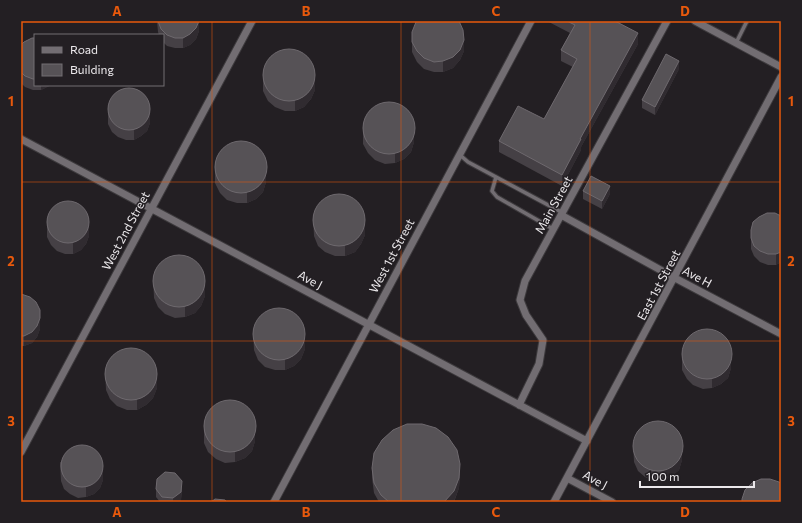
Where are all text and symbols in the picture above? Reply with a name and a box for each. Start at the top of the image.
text: A [112,3,122,19]
text: B [302,3,311,19]
text: C [492,3,501,19]
text: D [680,3,690,19]
legend [34,34,164,86]
text: Road [70,42,98,56]
text: Building [70,62,114,76]
text: 1 [8,93,14,109]
text: 1 [788,93,794,109]
street label: Main Street [532,173,575,236]
street label: West 2nd Street [98,189,152,272]
street label: West 1st Street [366,216,417,295]
street label: East 1st Street [634,247,683,322]
text: 2 [7,253,15,269]
text: 2 [787,253,795,269]
street label: Ave H [680,263,715,290]
street label: Ave J [295,267,325,292]
text: 3 [7,413,15,429]
text: 3 [787,413,795,429]
scale bar [640,463,754,489]
street label: Ave J [580,467,610,492]
text: 100 m [646,469,680,483]
text: A [112,504,122,520]
text: B [302,504,311,520]
text: C [492,504,501,520]
text: D [680,504,690,520]

